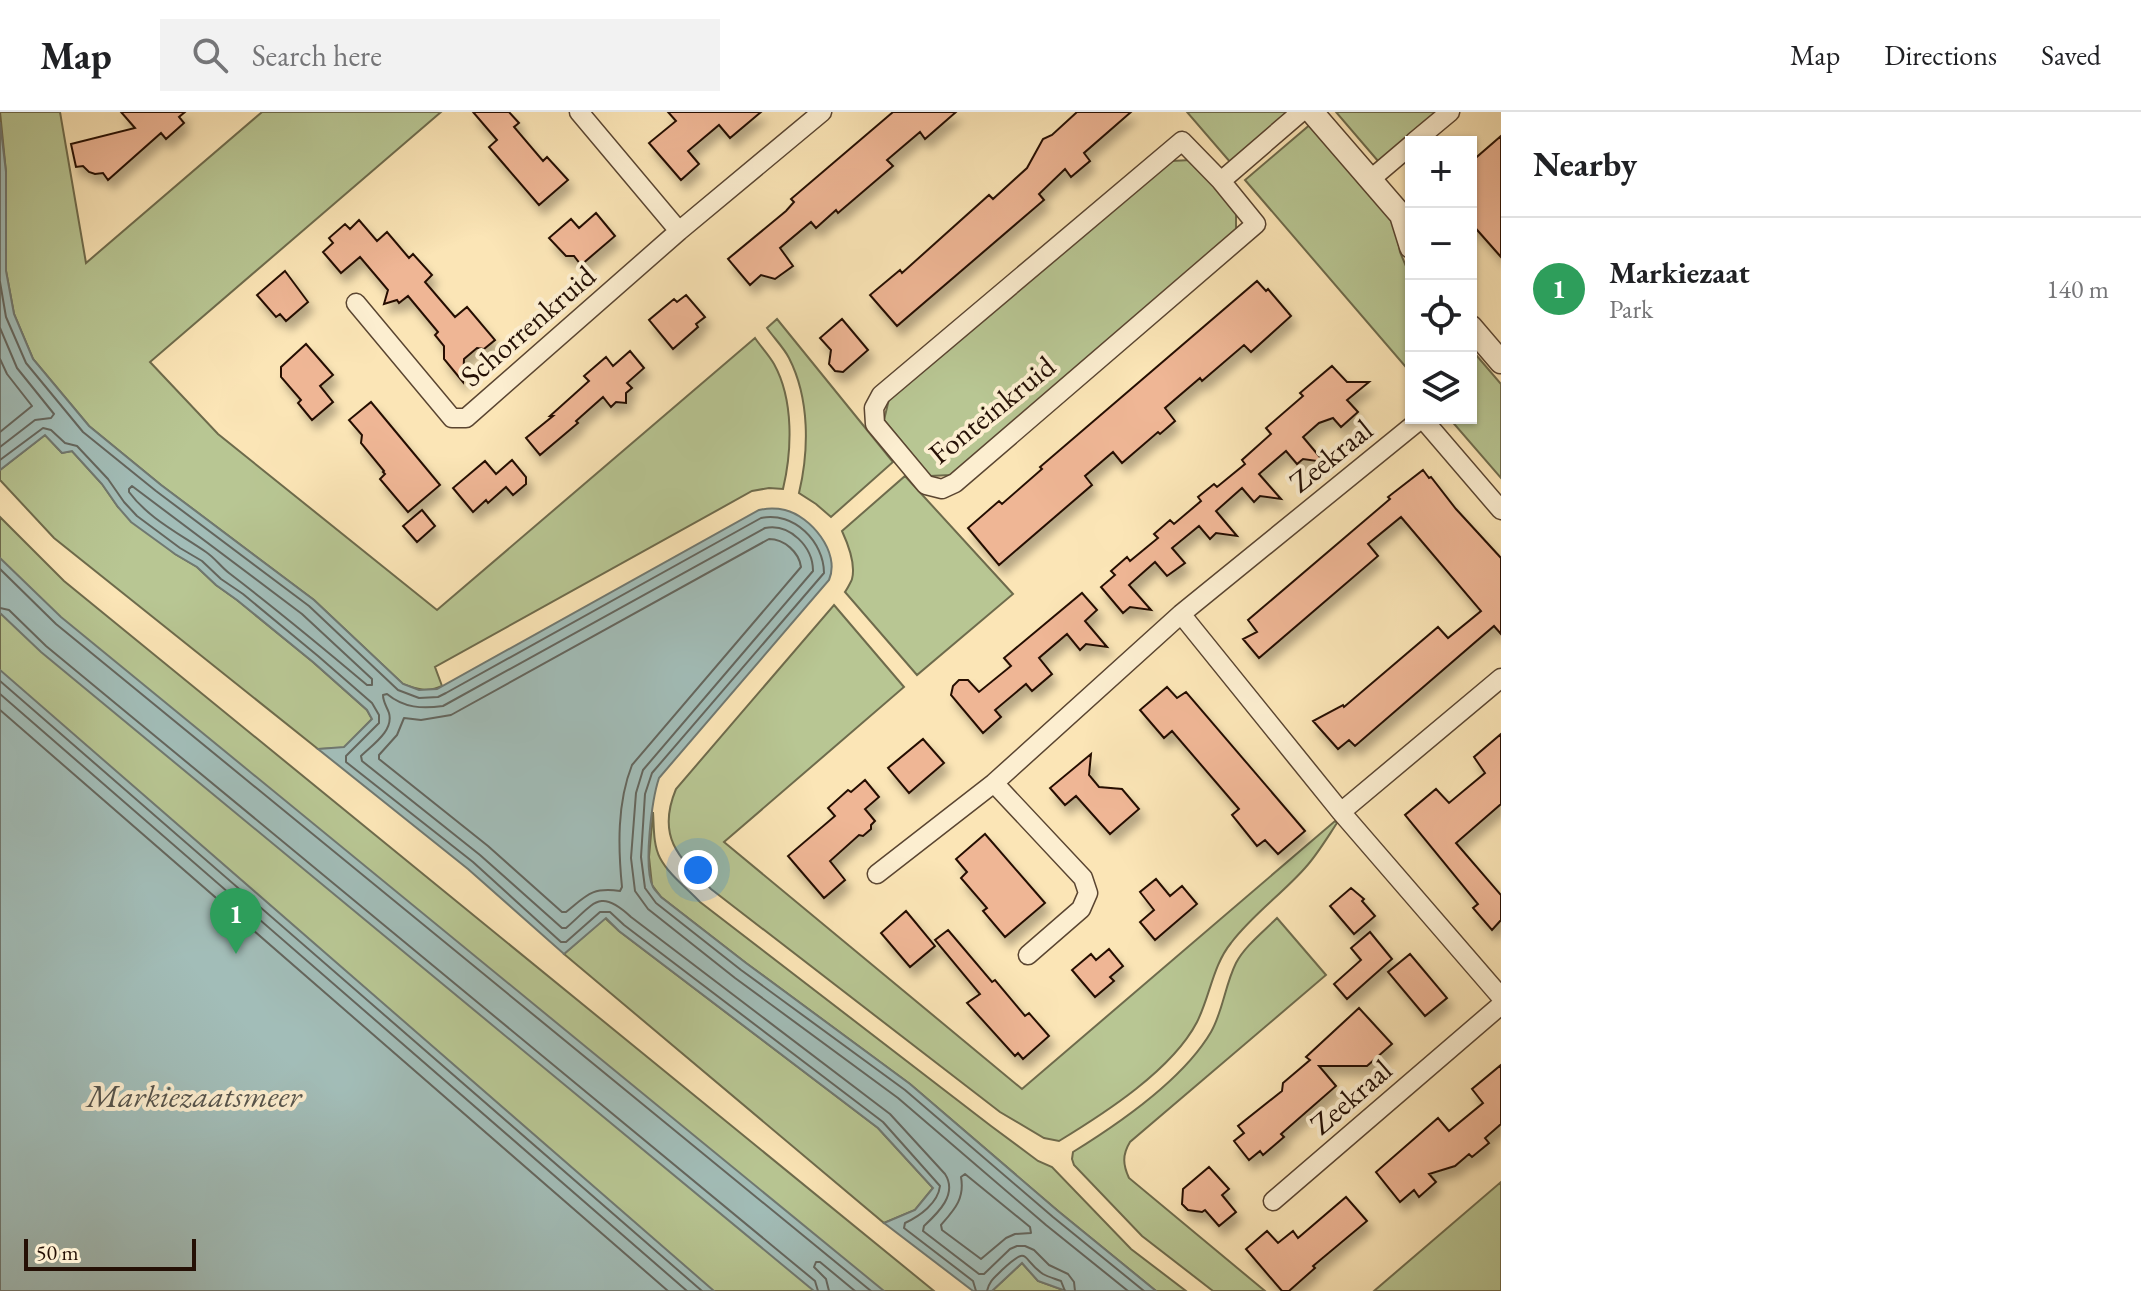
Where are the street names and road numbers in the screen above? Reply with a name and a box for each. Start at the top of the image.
street label: Schorrenkruid [452,256,604,395]
street label: Fonteinkruid [920,346,1064,473]
street label: Zeekraal [1281,410,1380,501]
street label: Zeekraal [1301,1050,1400,1143]

